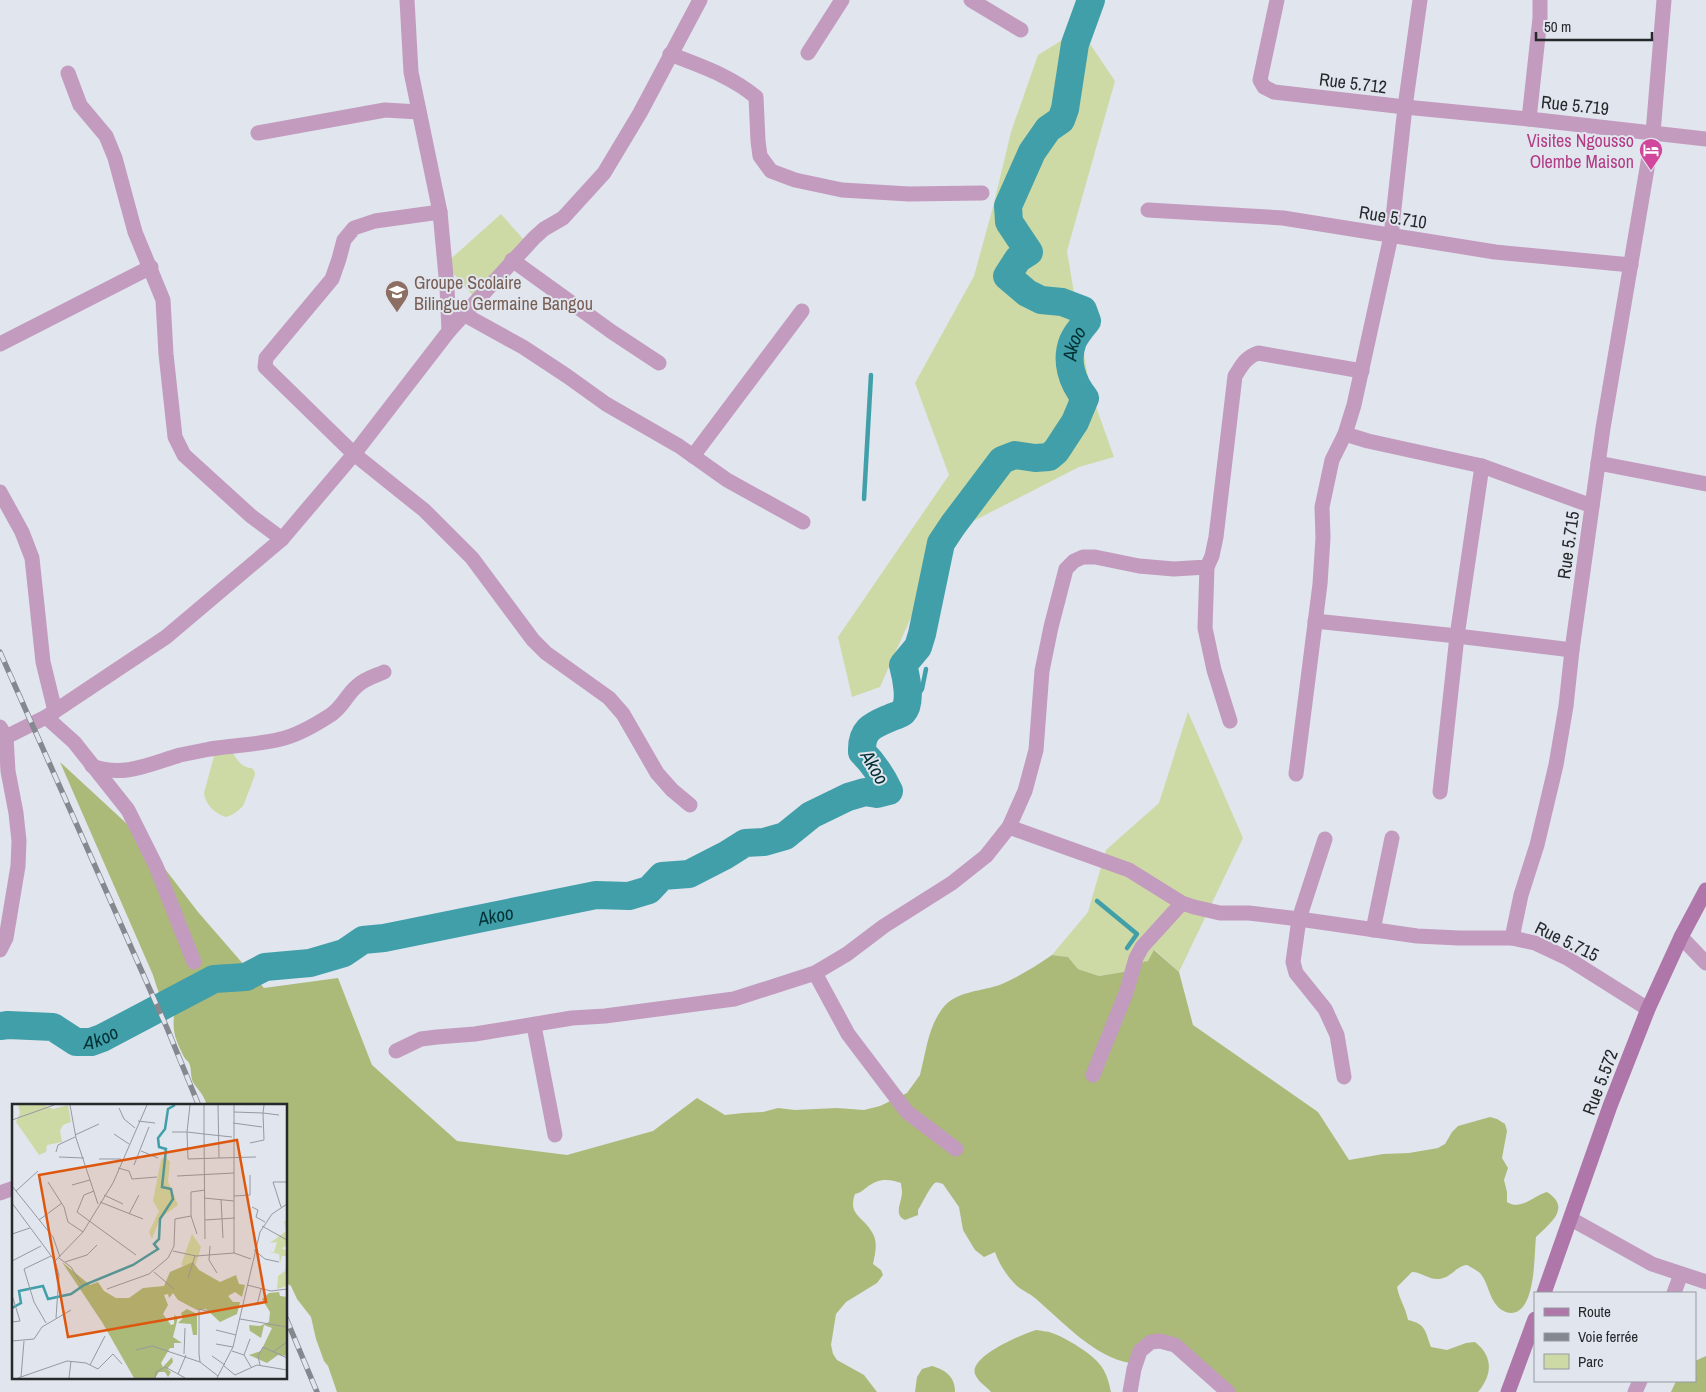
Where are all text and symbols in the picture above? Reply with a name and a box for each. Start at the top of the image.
scale bar [1536,10,1652,42]
text: 50 m [1544,16,1571,37]
street label: Rue 5.712 [1318,66,1388,100]
street label: Rue 5.719 [1540,89,1610,121]
place label: Visites Ngousso Olembe Maison [1527,128,1634,174]
hotel icon: Visites Ngousso Olembe Maison [1638,137,1664,171]
street label: Rue 5.710 [1357,199,1429,235]
place label: Groupe Scolaire Bilingue Germaine Bangou [414,270,593,316]
school or university icon: Groupe Scolaire Bilingue Germaine Bangou [384,279,410,313]
water label: Akoo [1056,320,1092,363]
street label: Rue 5.715 [1551,510,1585,580]
water label: Akoo [854,744,895,789]
water label: Akoo [475,899,516,932]
street label: Rue 5.715 [1531,915,1603,967]
water label: Akoo [83,1019,123,1055]
street label: Rue 5.572 [1576,1046,1624,1118]
inset map [12,1104,288,1380]
legend [1534,1292,1696,1382]
text: Route [1578,1301,1611,1322]
text: Voie ferrée [1578,1326,1638,1347]
text: Parc [1578,1351,1603,1372]

